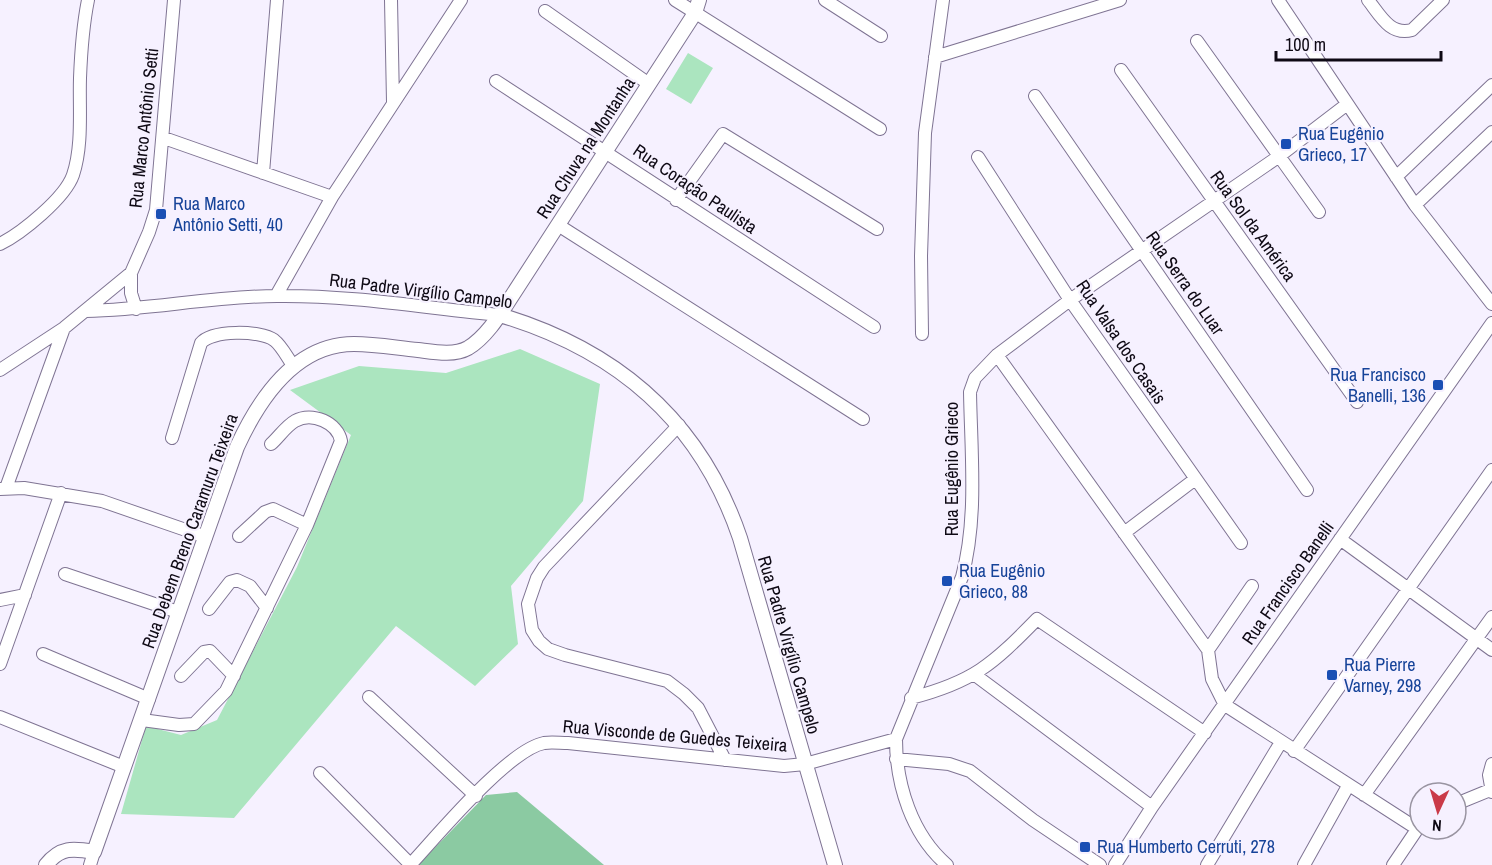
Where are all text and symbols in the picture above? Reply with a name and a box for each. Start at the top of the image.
scale bar [1276,24,1441,62]
text: 100 m [1285,32,1326,57]
street label: Rua Marco Antônio Setti [123,47,164,209]
street label: Rua Chuva na Montanha [530,72,641,223]
place label: Rua Eugênio Grieco, 17 [1298,121,1384,167]
marker: Rua Eugênio Grieco, 17 [1279,137,1293,151]
street label: Rua Coração Paulista [628,138,762,239]
street label: Rua Sol da América [1205,165,1302,286]
place label: Rua Marco Antônio Setti, 40 [172,191,283,237]
marker: Rua Marco Antônio Setti, 40 [154,207,168,221]
street label: Rua Serra do Luar [1140,226,1231,340]
street label: Rua Padre Virgílio Campelo [328,267,514,314]
street label: Rua Valsa dos Casais [1071,275,1172,409]
place label: Rua Francisco Banelli, 136 [1330,362,1426,408]
marker: Rua Francisco Banelli, 136 [1431,378,1445,392]
street label: Rua Eugênio Grieco [939,402,964,536]
street label: Rua Debem Breno Caramuru Teixeira [135,410,244,652]
street label: Rua Francisco Banelli [1236,516,1339,649]
street label: Rua Padre Virgílio Campelo [752,553,827,737]
place label: Rua Eugênio Grieco, 88 [959,558,1045,604]
marker: Rua Eugênio Grieco, 88 [940,574,954,588]
place label: Rua Pierre Varney, 298 [1344,652,1421,698]
marker: Rua Pierre Varney, 298 [1325,668,1339,682]
street label: Rua Visconde de Guedes Teixeira [562,713,788,758]
north arrow [1408,781,1468,841]
text: N [1431,815,1442,837]
place label: Rua Humberto Cerruti, 278 [1097,834,1275,859]
marker: Rua Humberto Cerruti, 278 [1078,840,1092,854]

